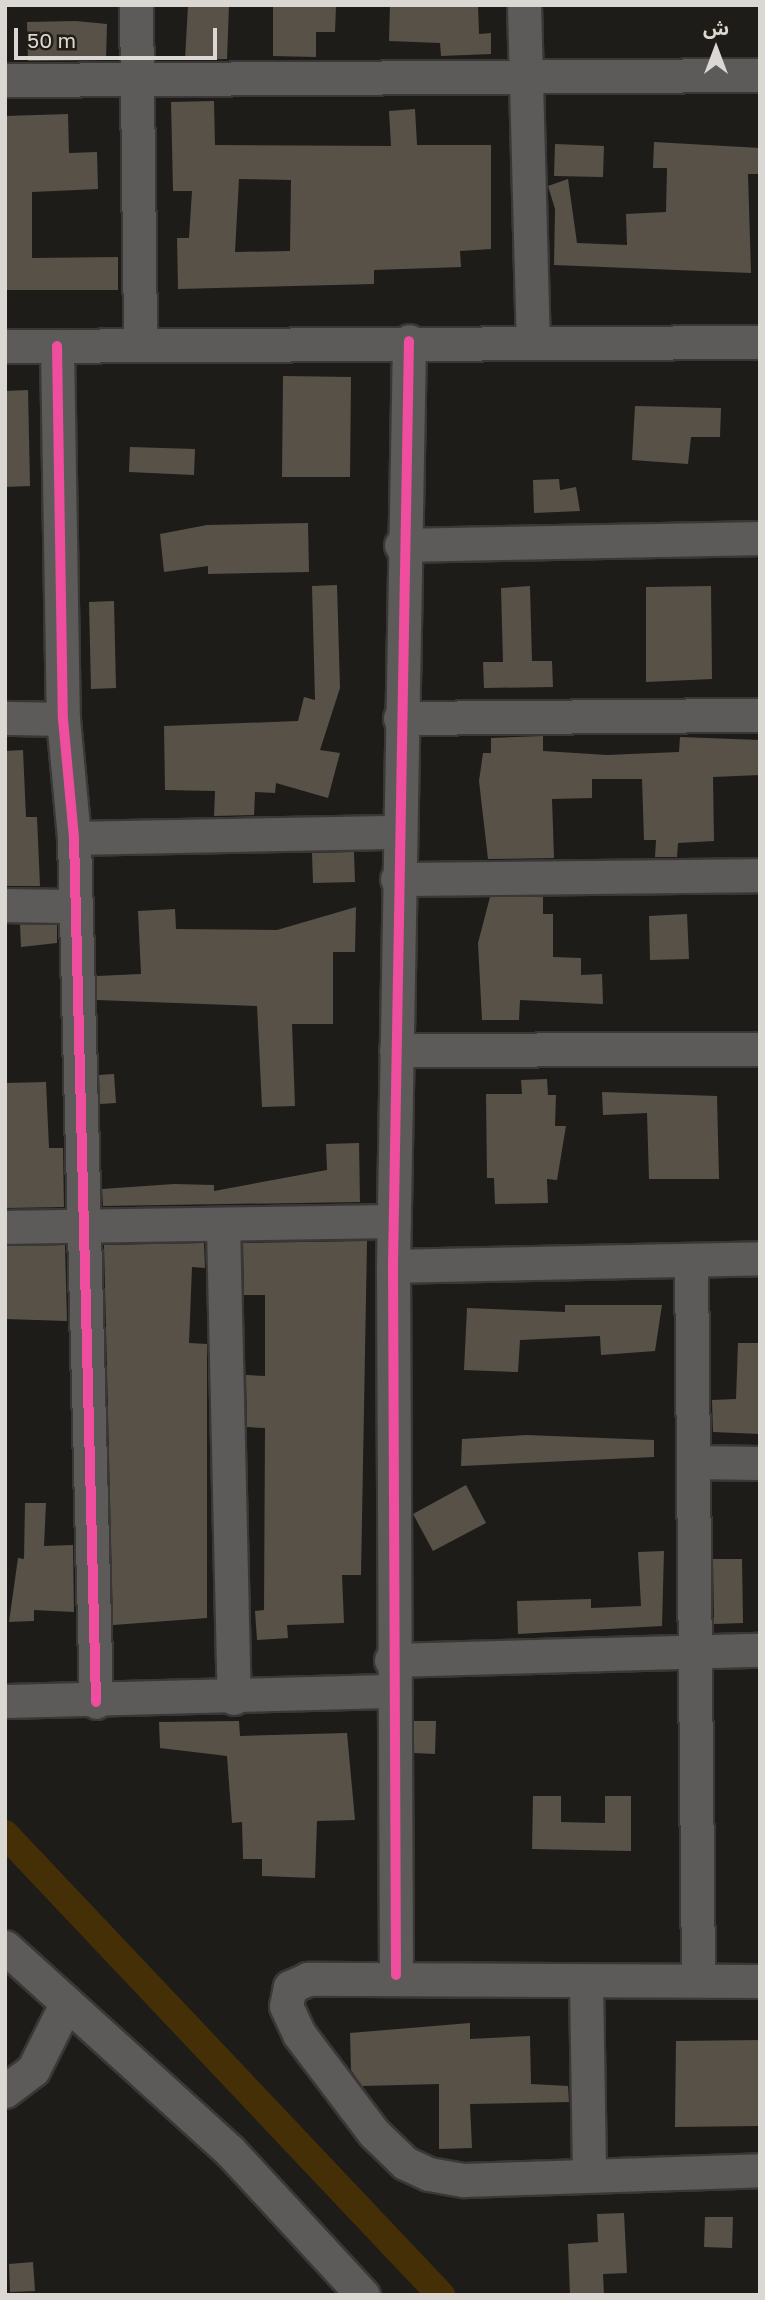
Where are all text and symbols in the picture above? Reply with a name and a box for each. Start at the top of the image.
scale bar [18,14,220,58]
north arrow [681,14,751,84]
text: ش [703,16,729,39]
text: 50 m [27,27,76,53]

